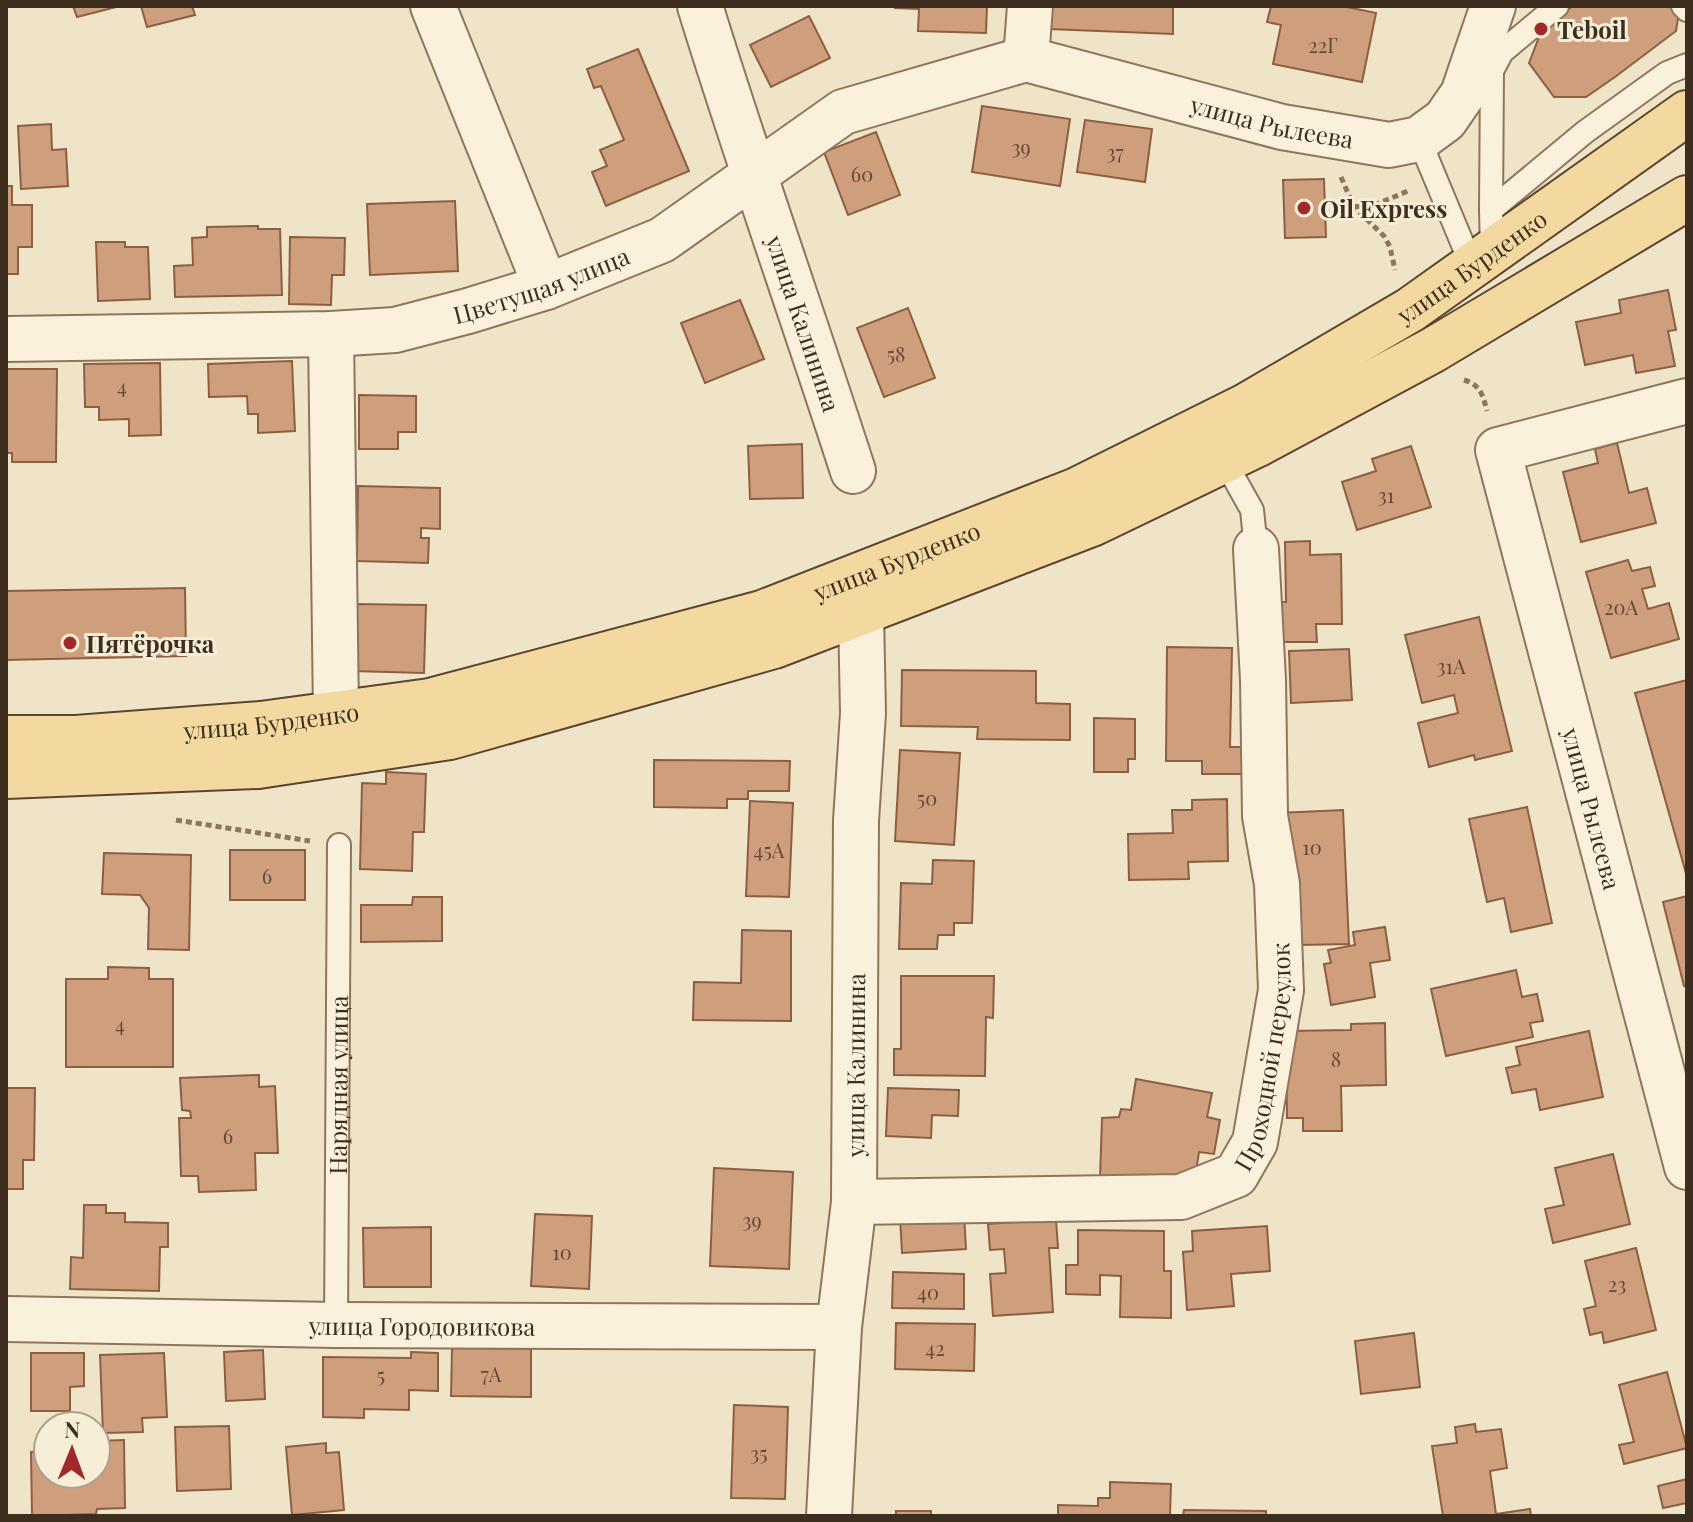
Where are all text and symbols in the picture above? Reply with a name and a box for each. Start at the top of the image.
place label: Teboil [1557,13,1627,45]
marker: Teboil [1532,20,1550,38]
house number: 22Г [1308,31,1338,58]
street label: улица Рылеева [1186,87,1356,155]
house number: 39 [1011,133,1031,160]
house number: 37 [1106,138,1124,165]
house number: 60 [851,160,873,187]
place label: Oil Express [1320,192,1447,224]
marker: Oil Express [1295,199,1313,217]
street label: улица Бурденко [1390,202,1553,331]
street label: улица Калинина [759,230,848,416]
street label: Цветущая улица [449,239,634,330]
house number: 58 [887,340,905,367]
house number: 4 [117,372,127,399]
house number: 31 [1378,481,1394,508]
street label: улица Бурденко [808,513,985,608]
house number: 20А [1604,593,1638,620]
place label: Пятёрочка [86,627,215,659]
marker: Пятёрочка [61,634,79,652]
house number: 31А [1436,652,1466,679]
street label: улица Бурденко [181,695,361,746]
street label: улица Рылеева [1556,723,1629,893]
house number: 50 [917,784,937,811]
house number: 10 [1302,833,1322,860]
house number: 45А [754,836,785,863]
house number: 6 [262,862,272,889]
street label: Проходной переулок [1226,942,1297,1176]
street label: улица Калинина [838,973,871,1158]
street label: Нарядная улица [321,995,354,1175]
house number: 4 [115,1010,125,1037]
house number: 8 [1331,1045,1341,1072]
house number: 6 [223,1122,233,1149]
house number: 39 [742,1206,762,1233]
house number: 10 [552,1238,572,1265]
house number: 23 [1608,1270,1626,1297]
house number: 40 [917,1278,939,1305]
street label: улица Городовикова [307,1308,535,1342]
house number: 42 [925,1334,945,1361]
house number: 7А [481,1360,502,1387]
house number: 5 [377,1361,385,1388]
north arrow [32,1410,112,1490]
text: N [64,1414,81,1444]
house number: 35 [750,1439,768,1466]

